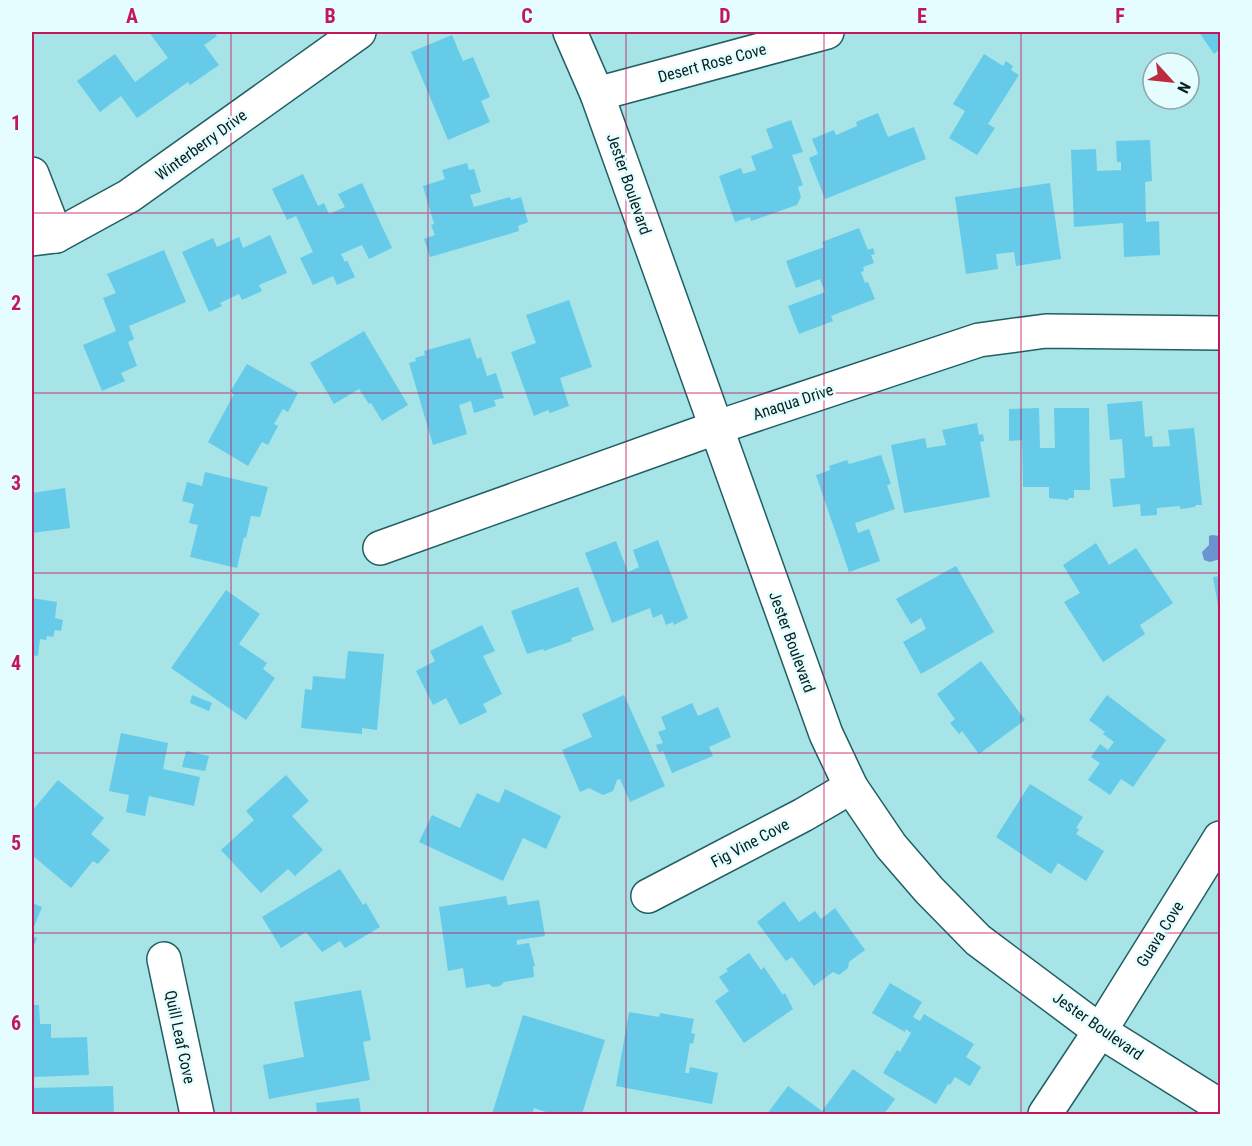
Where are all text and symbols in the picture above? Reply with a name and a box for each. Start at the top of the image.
text: A [126,4,138,28]
text: B [324,4,336,28]
text: C [521,4,533,28]
text: D [719,4,731,28]
text: E [917,4,927,28]
text: F [1115,4,1125,28]
street label: Desert Rose Cove [656,39,768,87]
north arrow [1141,51,1201,111]
text: N [1173,79,1195,96]
street label: Winterberry Drive [152,105,250,185]
text: 1 [11,111,21,135]
street label: Jester Boulevard [603,131,655,237]
text: 2 [11,291,21,315]
street label: Anaqua Drive [750,380,836,424]
text: 3 [11,471,21,495]
street label: Jester Boulevard [765,589,819,695]
text: 4 [11,651,21,675]
street label: Fig Vine Cove [708,814,792,872]
text: 5 [11,831,21,855]
street label: Guava Cove [1132,898,1188,970]
street label: Jester Boulevard [1049,988,1147,1064]
street label: Quill Leaf Cove [161,989,199,1085]
text: 6 [11,1011,21,1035]

